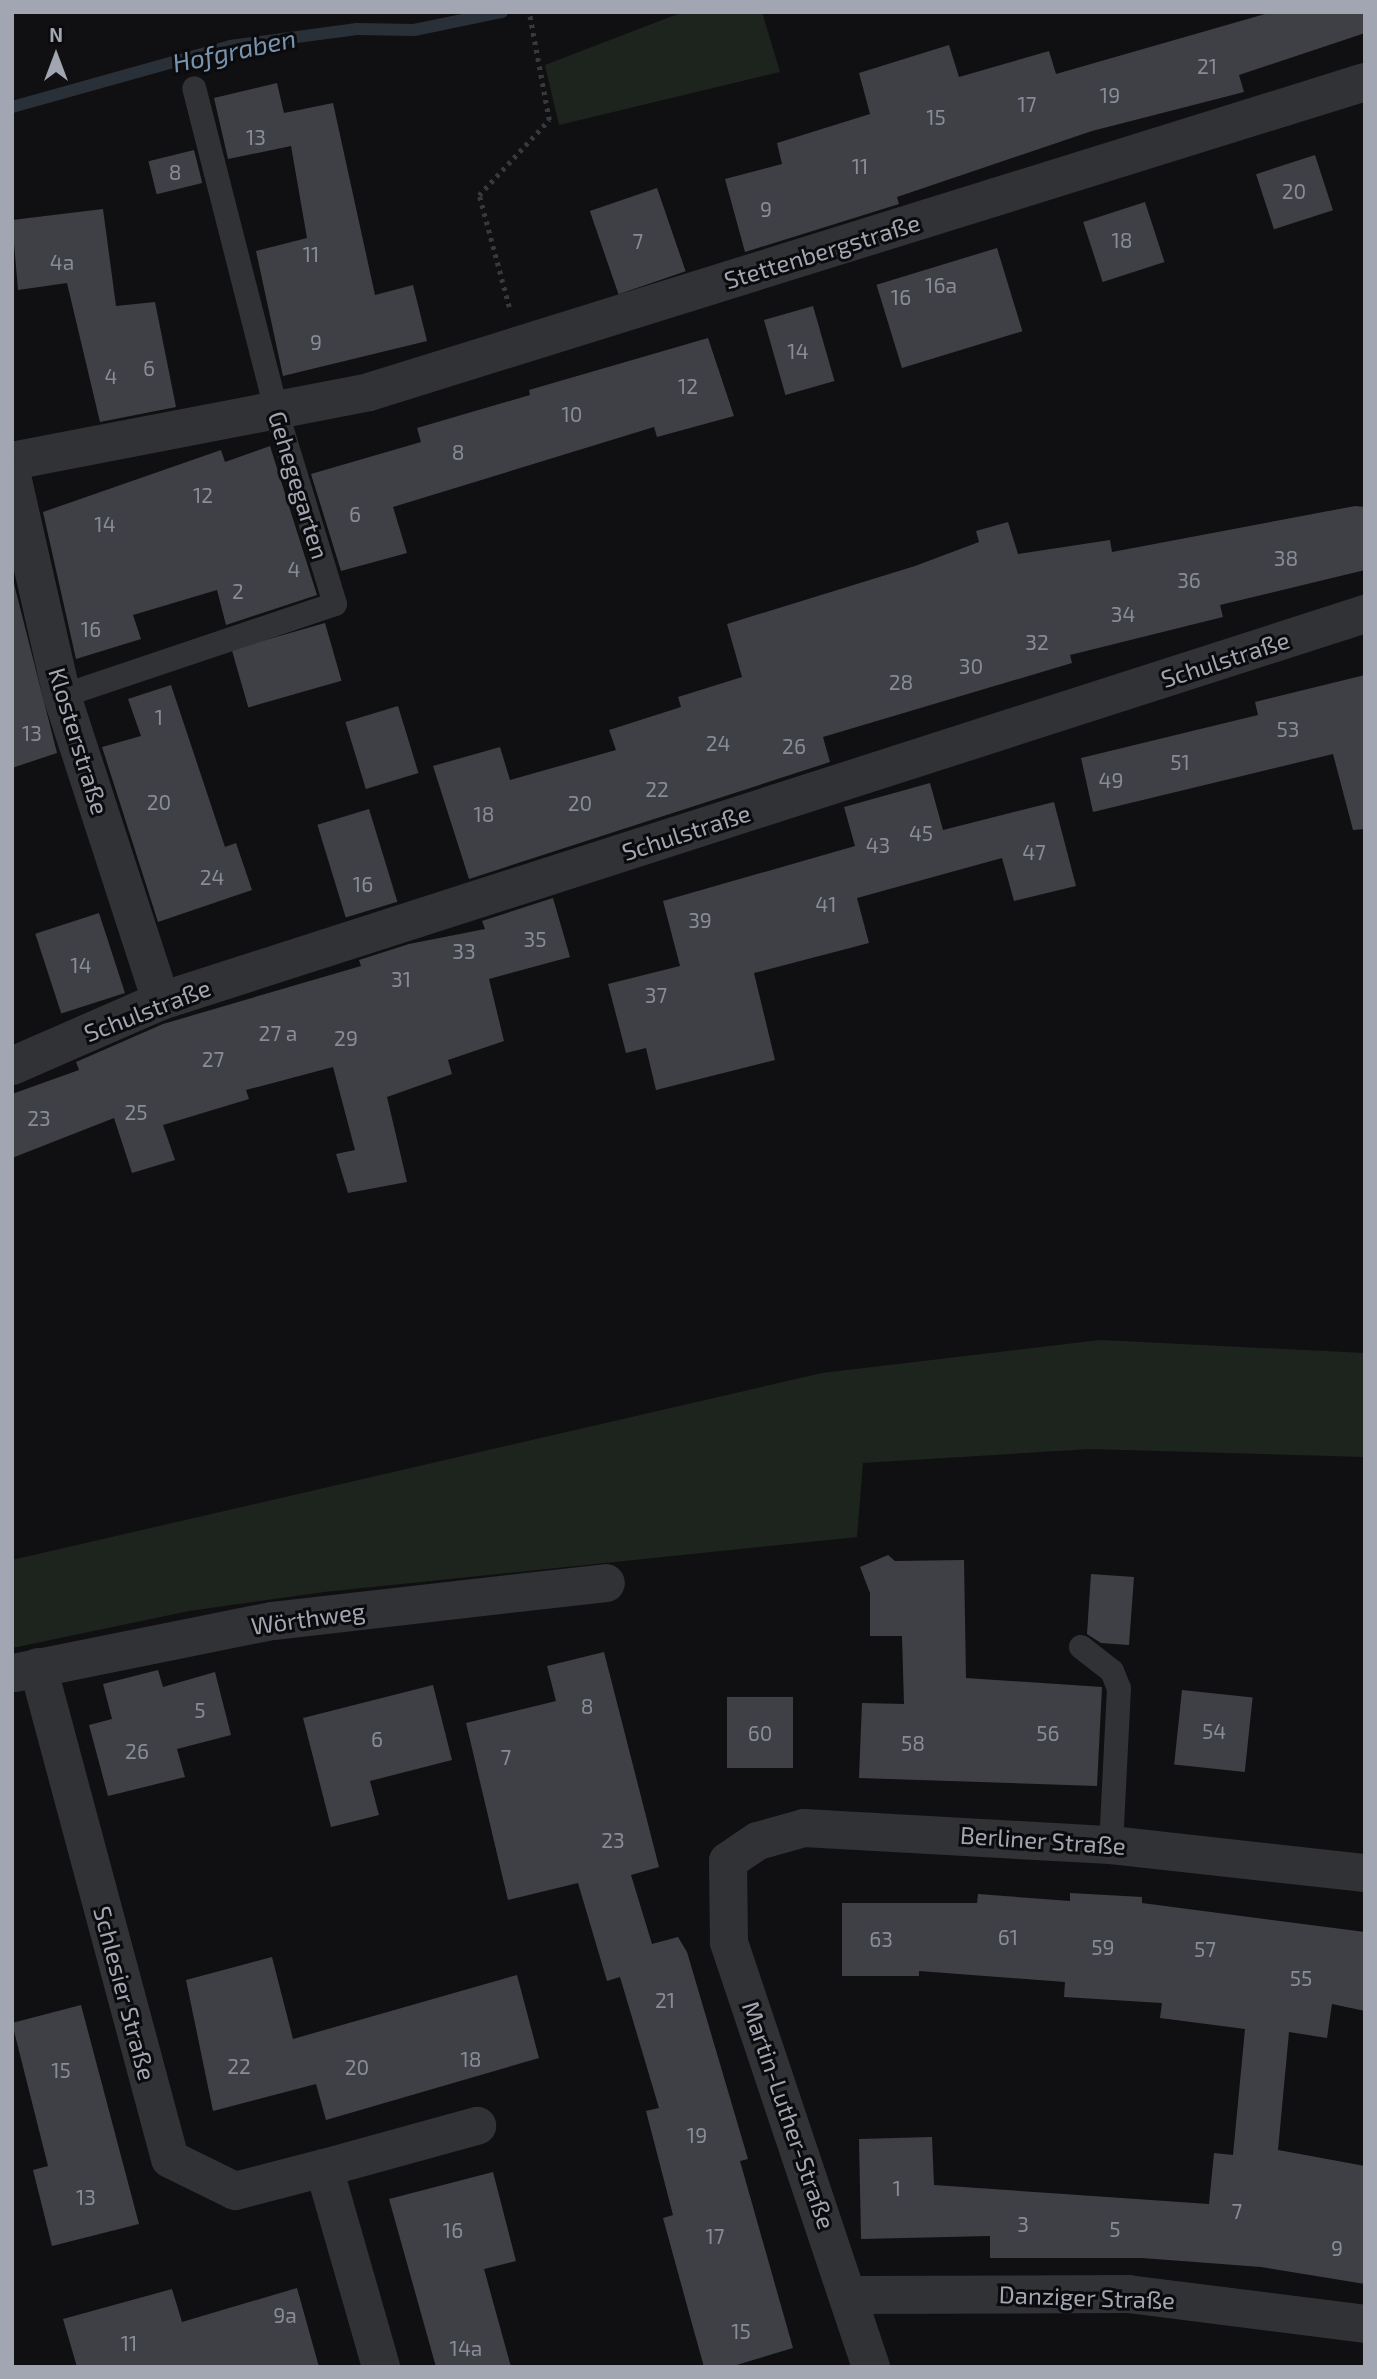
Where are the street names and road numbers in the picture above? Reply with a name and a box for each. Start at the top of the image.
street label: Stettenbergstraße [721,208,923,294]
street label: Gehegegarten [263,408,335,562]
street label: Schulstraße [1157,625,1293,693]
street label: Klosterstraße [43,664,115,818]
street label: Schulstraße [618,798,754,866]
street label: Schulstraße [80,973,214,1047]
street label: Wörthweg [249,1596,367,1640]
street label: Berliner Straße [959,1820,1127,1860]
street label: Schlesier Straße [88,1903,162,2083]
street label: Martin-Luther-Straße [736,1997,842,2233]
street label: Danziger Straße [998,2280,1176,2314]

